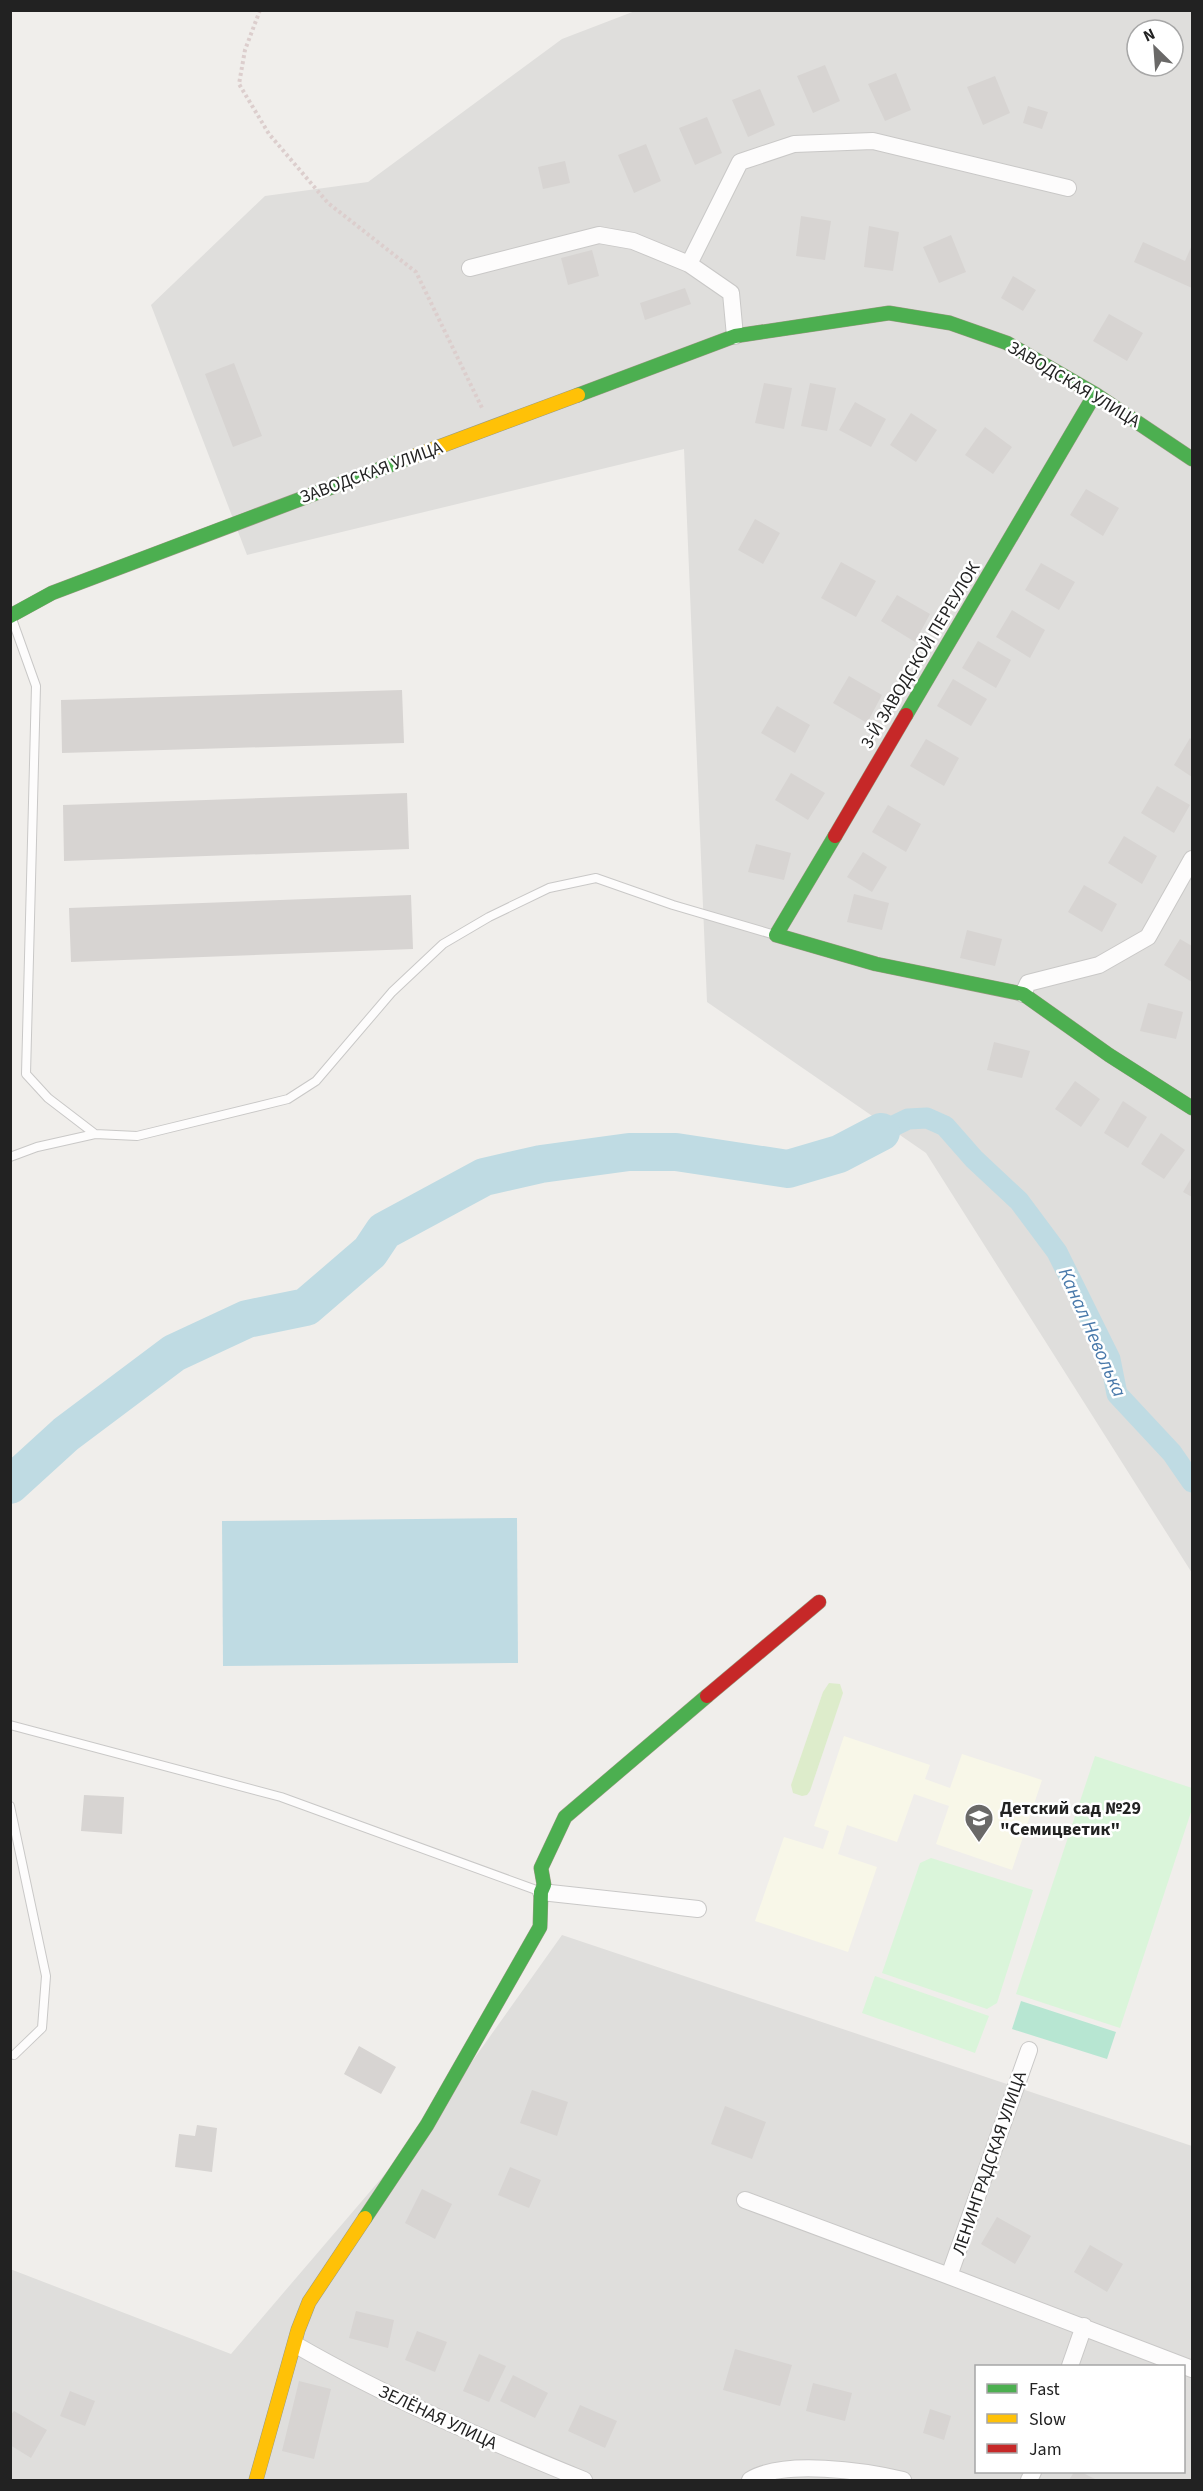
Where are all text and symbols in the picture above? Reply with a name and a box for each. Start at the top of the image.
north arrow [1125,18,1185,78]
text: N [1140,23,1159,48]
street label: ЗАВОДСКАЯ УЛИЦА [1003,335,1145,434]
street label: ЗАВОДСКАЯ УЛИЦА [296,435,446,510]
street label: 3-Й ЗАВОДСКОЙ ПЕРЕУЛОК [855,557,986,753]
water label: Канал Неволька [1051,1263,1133,1402]
place label: Детский сад №29 "Семицветик" [1000,1796,1141,1842]
school or university icon: Детский сад №29 "Семицветик" [963,1802,995,1844]
street label: ЛЕНИНГРАДСКАЯ УЛИЦА [946,2068,1033,2258]
legend [975,2365,1185,2473]
text: Fast [1029,2377,1060,2402]
street label: ЗЕЛЁНАЯ УЛИЦА [374,2379,501,2456]
text: Slow [1029,2407,1066,2432]
text: Jam [1029,2437,1062,2462]

